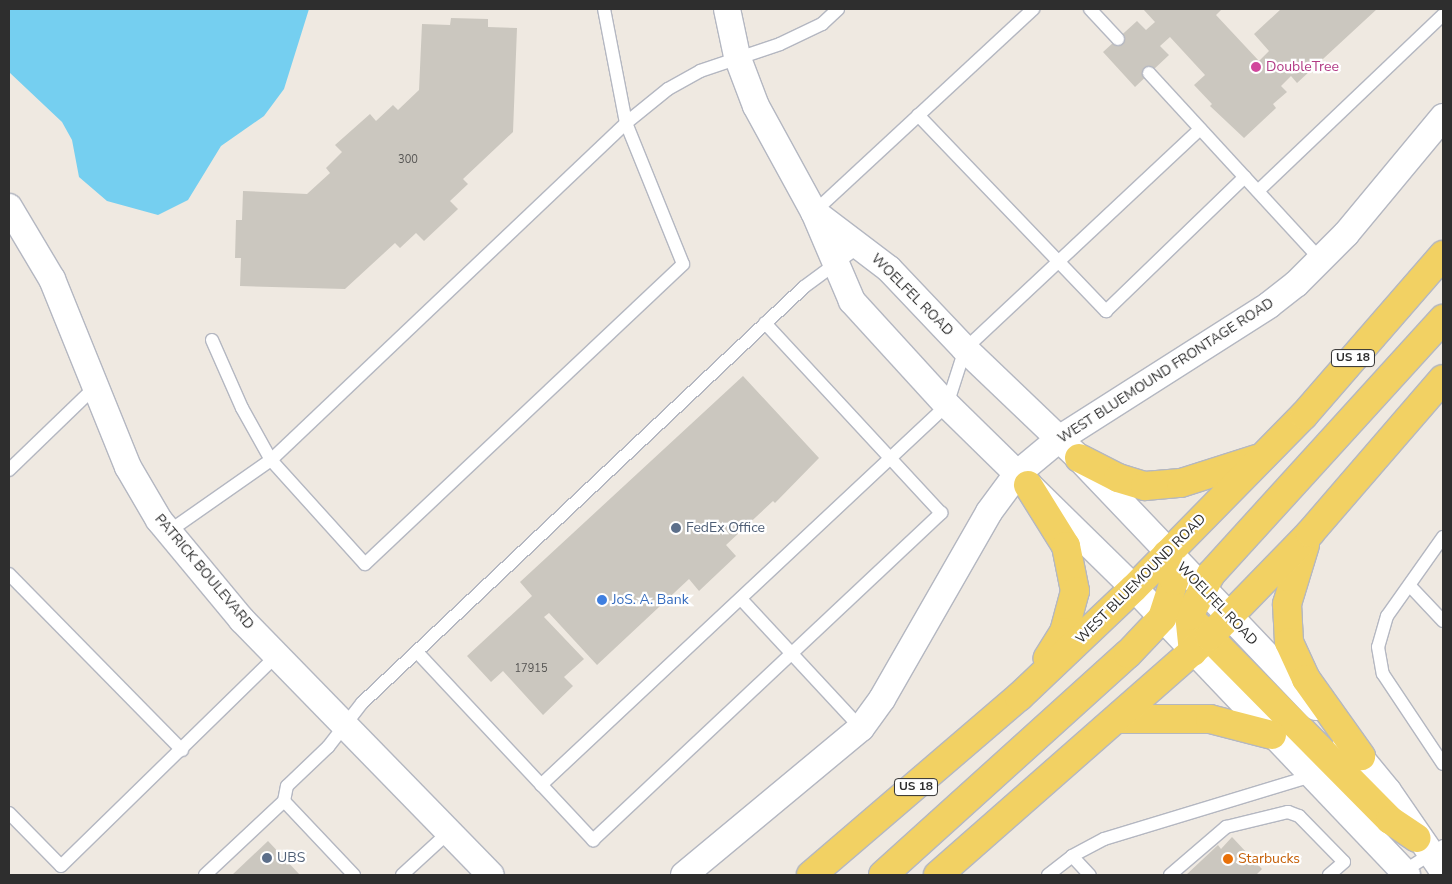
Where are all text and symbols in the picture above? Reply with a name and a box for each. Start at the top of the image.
place label: DoubleTree [1266,59,1339,75]
marker: DoubleTree [1250,61,1262,73]
house number: 300 [398,153,418,167]
street label: WOELFEL ROAD [867,250,957,340]
street label: WEST BLUEMOUND FRONTAGE ROAD [1055,295,1277,447]
road number: US 18 [1330,348,1376,368]
street label: PATRICK BOULEVARD [151,511,257,633]
street label: WEST BLUEMOUND ROAD [1073,511,1209,647]
place label: FedEx Office [686,520,765,536]
marker: FedEx Office [670,522,682,534]
street label: WOELFEL ROAD [1173,559,1261,649]
place label: JoS. A. Bank [612,592,689,608]
marker: JoS. A. Bank [596,594,608,606]
house number: 17915 [515,662,547,676]
road number: US 18 [894,778,938,796]
place label: UBS [277,850,305,866]
place label: Starbucks [1238,851,1300,867]
marker: UBS [261,852,273,864]
marker: Starbucks [1222,853,1234,865]

